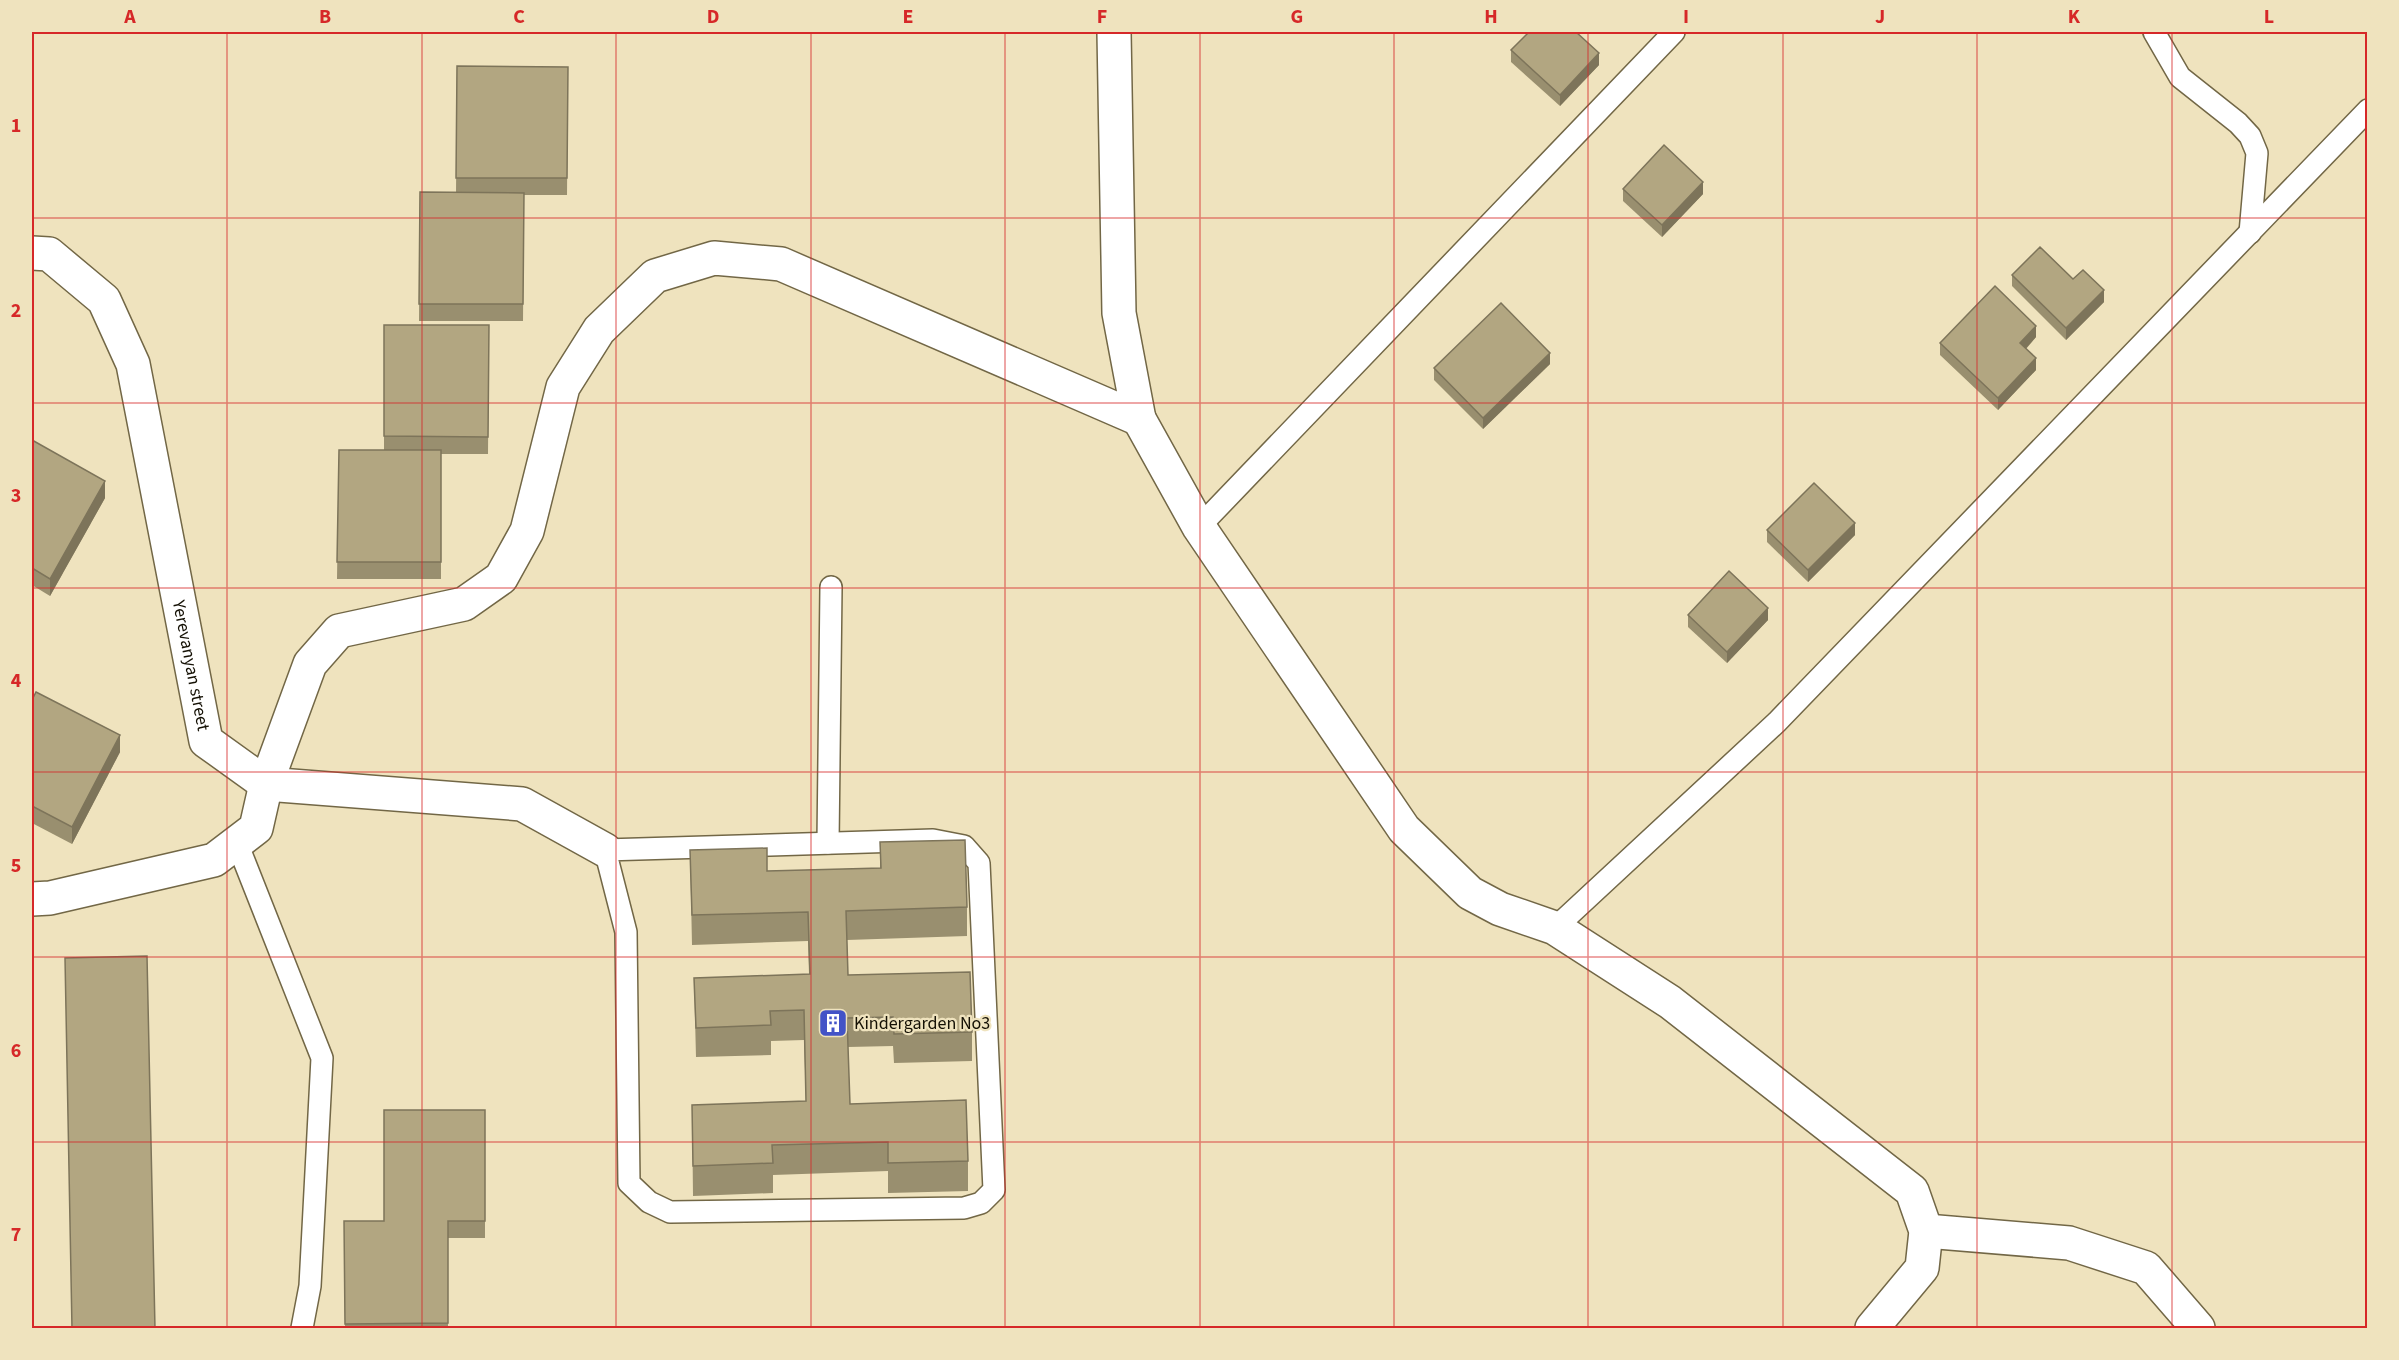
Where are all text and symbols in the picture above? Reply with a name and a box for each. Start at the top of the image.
text: A [123,3,136,31]
text: B [319,3,331,31]
text: C [513,3,525,31]
text: D [707,3,719,31]
text: E [903,3,913,31]
text: F [1097,3,1107,31]
text: G [1291,3,1303,31]
text: H [1484,3,1498,31]
text: I [1683,3,1689,31]
text: J [1875,3,1885,31]
text: K [2068,3,2081,31]
text: L [2264,3,2274,31]
text: 1 [11,112,21,140]
text: 2 [11,297,21,325]
text: 3 [11,482,21,510]
street label: Yerevanyan street [166,597,216,733]
text: 4 [11,667,22,695]
text: 5 [11,852,21,880]
building icon: Kindergarden No3 [817,1007,849,1039]
place label: Kindergarden No3 [854,1011,990,1036]
text: 6 [11,1037,21,1065]
text: 7 [11,1221,21,1249]

